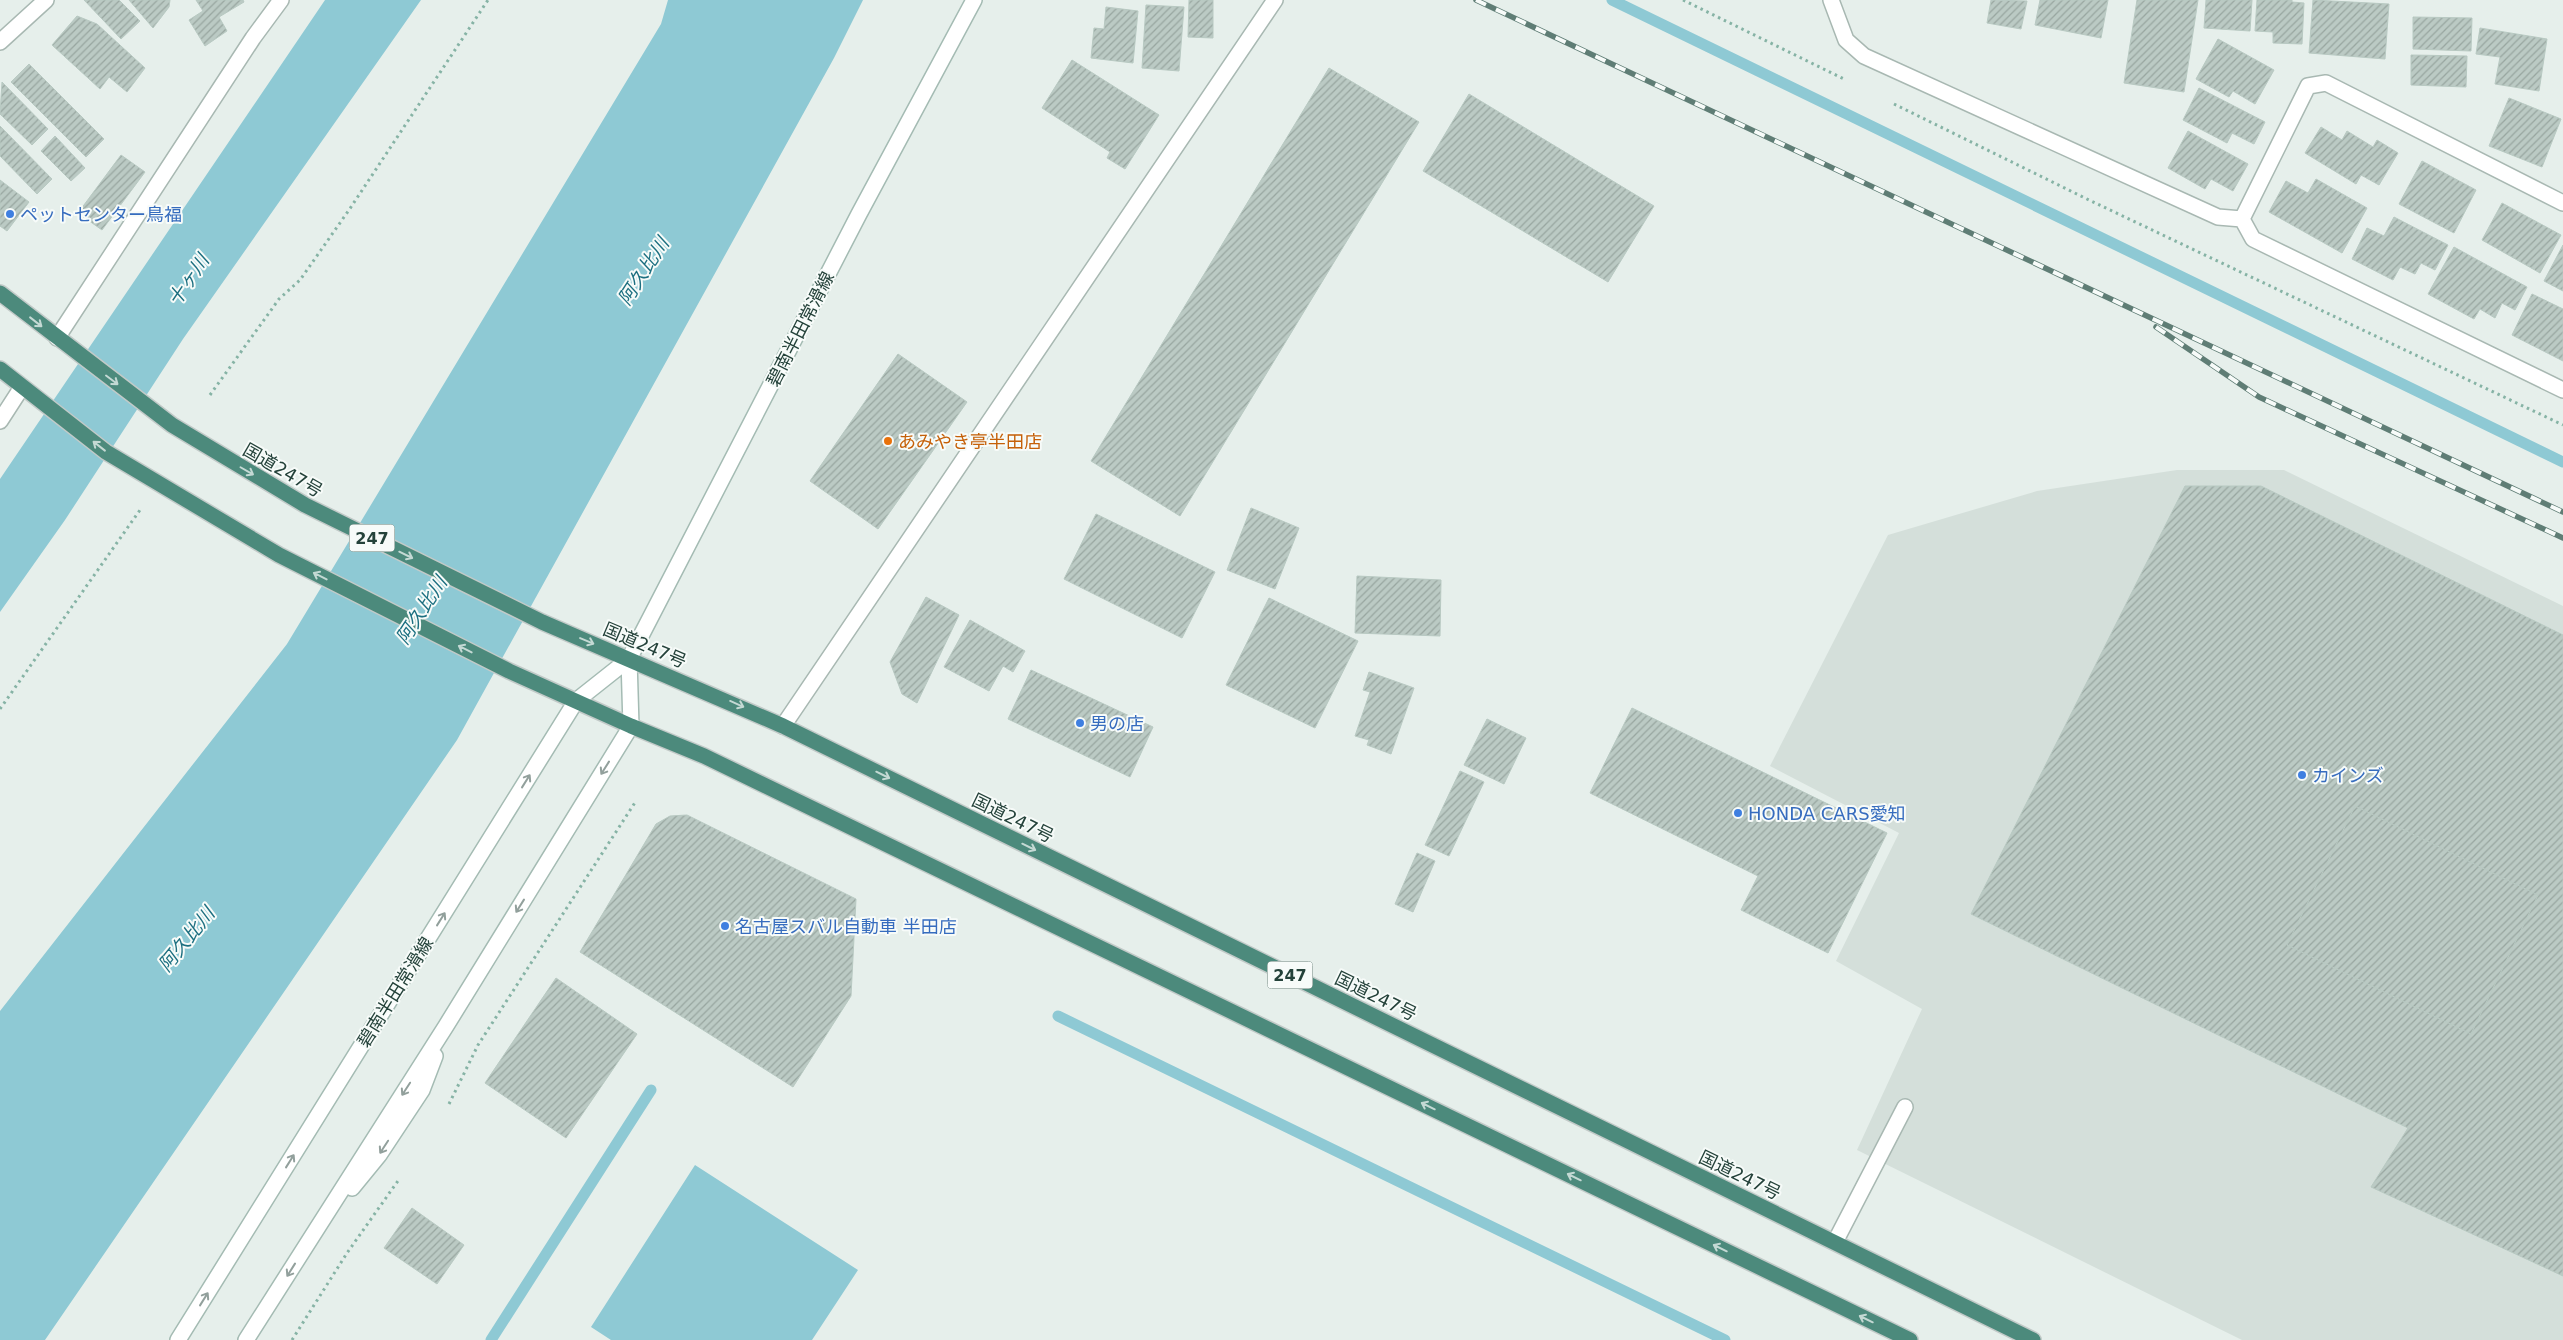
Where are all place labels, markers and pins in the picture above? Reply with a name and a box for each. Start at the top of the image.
place label: ペットセンター鳥福 [20,204,182,225]
marker: ペットセンター鳥福 [4,208,16,220]
place label: あみやき亭半田店 [898,431,1042,452]
marker: あみやき亭半田店 [882,435,894,447]
place label: 男の店 [1090,713,1144,734]
marker: 男の店 [1074,717,1086,729]
place label: カインズ [2312,765,2384,786]
marker: カインズ [2296,769,2308,781]
place label: HONDA CARS愛知 [1748,803,1906,824]
marker: HONDA CARS愛知 [1732,807,1744,819]
place label: 名古屋スバル自動車 半田店 [735,916,957,937]
marker: 名古屋スバル自動車 半田店 [719,920,731,932]

